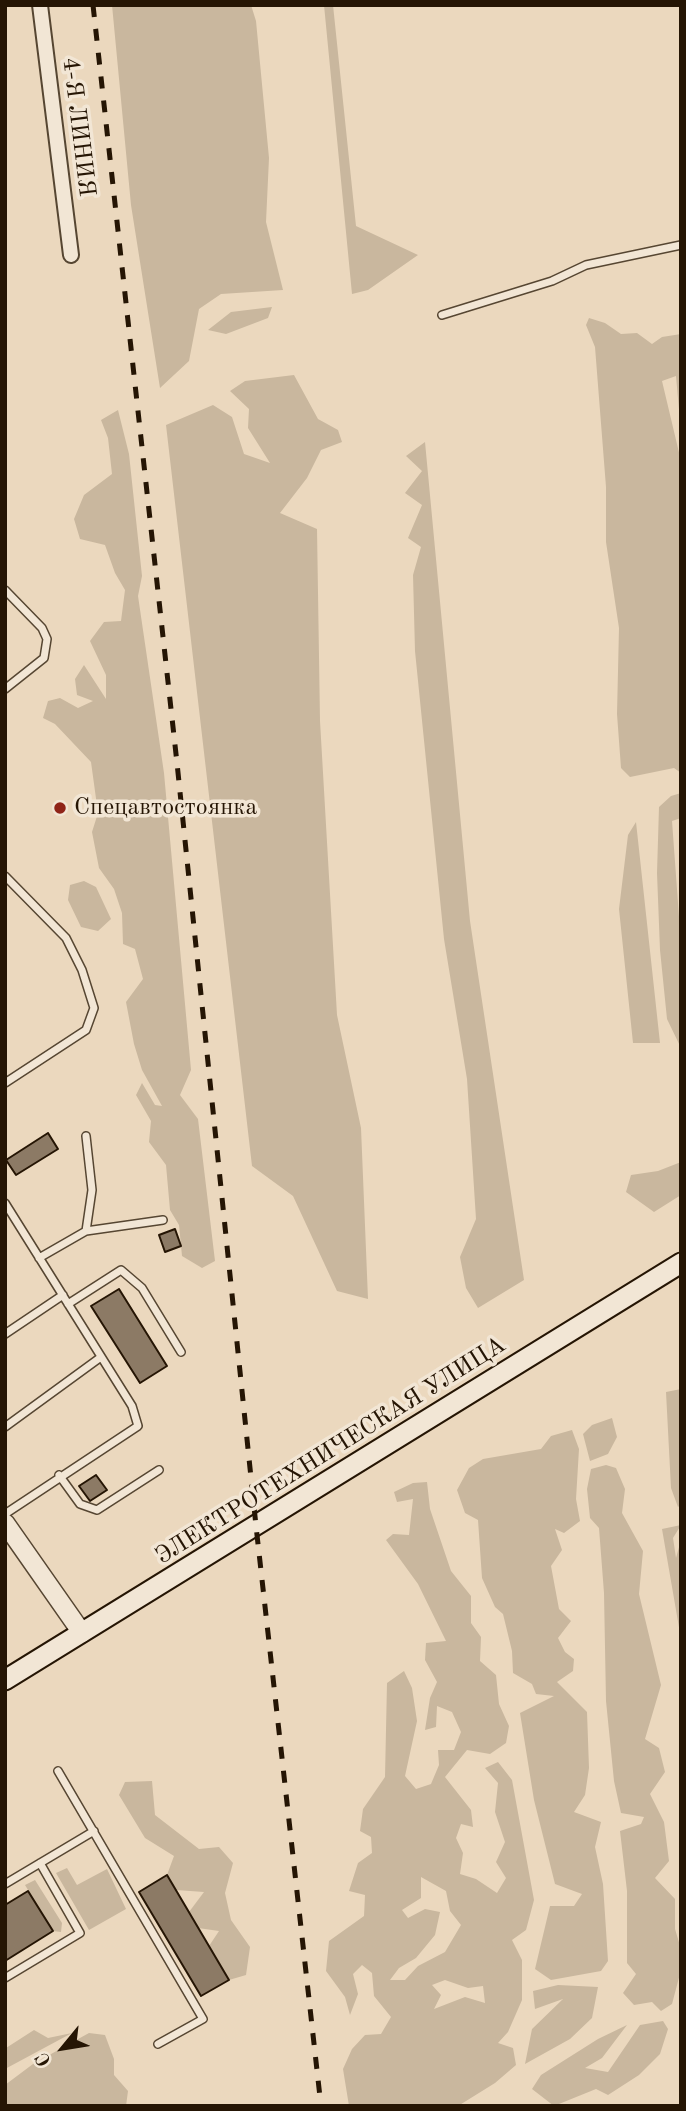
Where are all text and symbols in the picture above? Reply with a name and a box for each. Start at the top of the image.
street label: 4-Я ЛИНИЯ [55,56,101,198]
place label: Спецавтостоянка [74,794,257,822]
marker: Спецавтостоянка [52,800,68,816]
street label: ЭЛЕКТРОТЕХНИЧЕСКАЯ УЛИЦА [151,1331,511,1571]
north arrow [28,2013,98,2083]
text: С [33,2049,56,2069]

